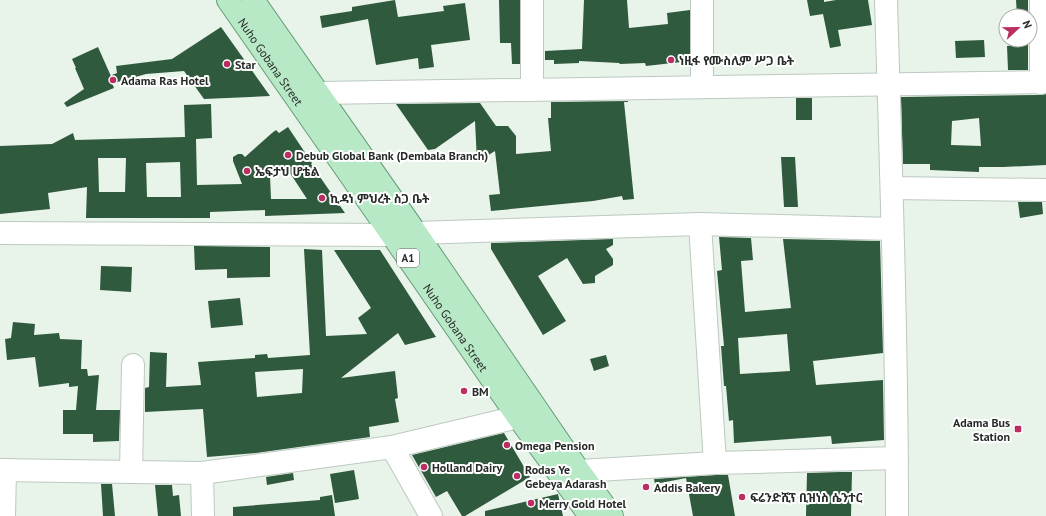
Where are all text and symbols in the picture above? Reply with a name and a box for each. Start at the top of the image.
north arrow [998,8,1038,48]
street label: Nuho Gobana Street [235,15,307,108]
text: N [1019,18,1035,30]
place label: ነዚፋ የሙስሊም ሥጋ ቤት [679,53,795,68]
marker: ነዚፋ የሙስሊም ሥጋ ቤት [666,55,676,65]
place label: Star [235,57,257,72]
marker: Star [222,59,232,69]
place label: Adama Ras Hotel [121,73,209,88]
marker: Adama Ras Hotel [108,75,118,85]
place label: Debub Global Bank (Dembala Branch) [296,148,488,163]
marker: Debub Global Bank (Dembala Branch) [283,150,293,160]
place label: ኤፍታህ ሆቴል [255,164,320,179]
marker: ኤፍታህ ሆቴል [242,166,252,176]
place label: ኪዳነ ምህረት ስጋ ቤት [330,191,430,206]
marker: ኪዳነ ምህረት ስጋ ቤት [317,193,327,203]
road number: A1 [397,249,419,267]
street label: Nuho Gobana Street [420,281,492,374]
place label: BM [472,384,489,399]
marker: BM [459,386,469,396]
place label: Adama Bus Station [953,415,1010,444]
marker: Adama Bus Station [1013,424,1023,434]
place label: Omega Pension [515,438,595,453]
marker: Omega Pension [502,440,512,450]
place label: Holland Dairy [432,460,502,475]
marker: Holland Dairy [419,462,429,472]
place label: Rodas Ye Gebeya Adarash [525,462,606,491]
marker: Rodas Ye Gebeya Adarash [512,471,522,481]
place label: Addis Bakery [654,480,721,495]
marker: Addis Bakery [641,482,651,492]
place label: ፍሬንድሺፕ ቢዝነስ ሴንተር [750,490,863,505]
marker: ፍሬንድሺፕ ቢዝነስ ሴንተር [737,492,747,502]
place label: Merry Gold Hotel [539,496,627,511]
marker: Merry Gold Hotel [526,498,536,508]

